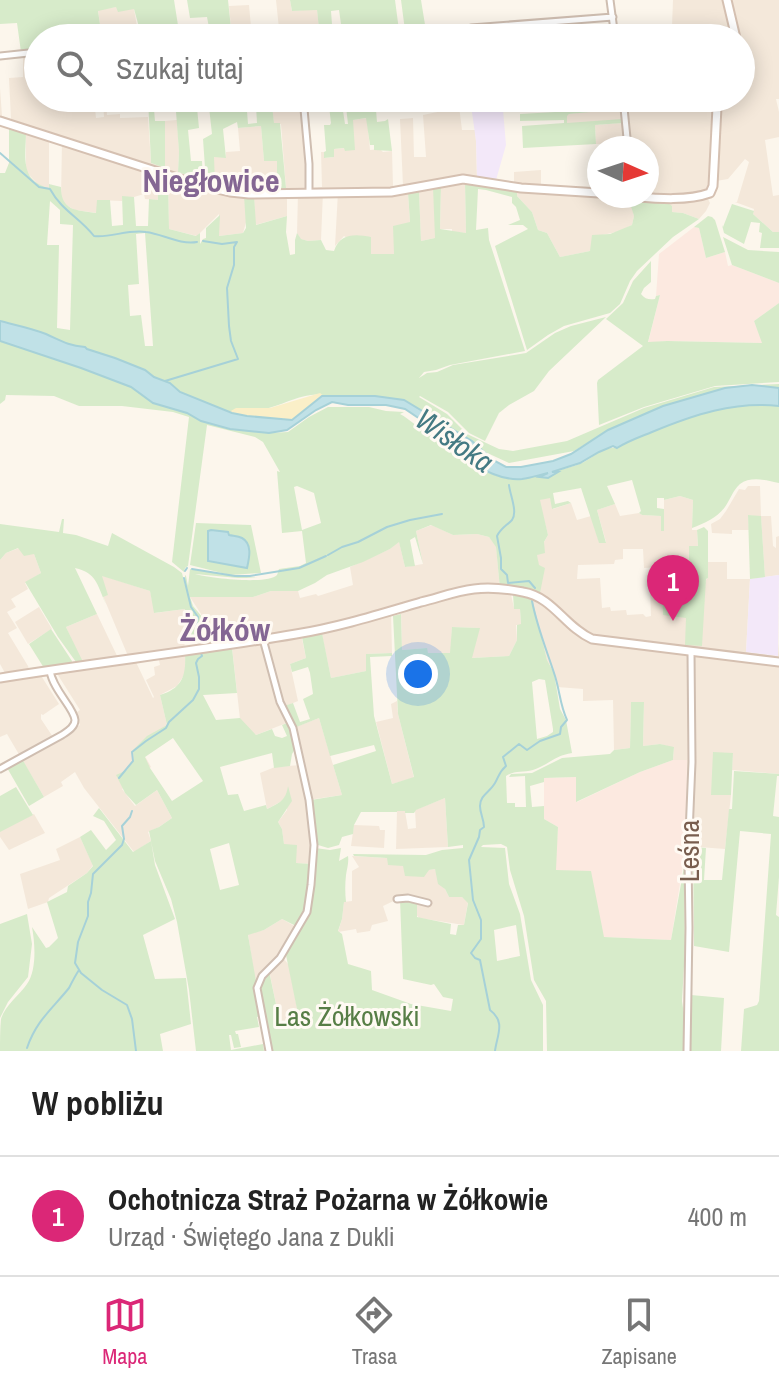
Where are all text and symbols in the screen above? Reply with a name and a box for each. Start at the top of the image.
search box [24,24,755,112]
icon: search [52,46,96,90]
text: Szukaj tutaj [116,48,243,88]
north arrow [587,136,659,208]
district label: Niegłowice [142,159,280,202]
water label: Wisłoka [408,399,502,481]
pin: 1 [647,555,699,621]
district label: Żółków [180,608,271,651]
your location [398,654,438,694]
street label: Leśna [670,819,708,882]
park label: Las Żółkowski [274,997,420,1035]
text: W pobliżu [32,1080,164,1126]
text: Ochotnicza Straż Pożarna w Żółkowie [108,1179,548,1219]
text: 1 [52,1199,64,1234]
text: 400 m [688,1199,747,1234]
text: Urząd · Świętego Jana z Dukli [108,1219,395,1254]
tab: Mapa [102,1293,147,1371]
tab: Trasa [352,1293,397,1371]
tab: Zapisane [602,1293,677,1371]

